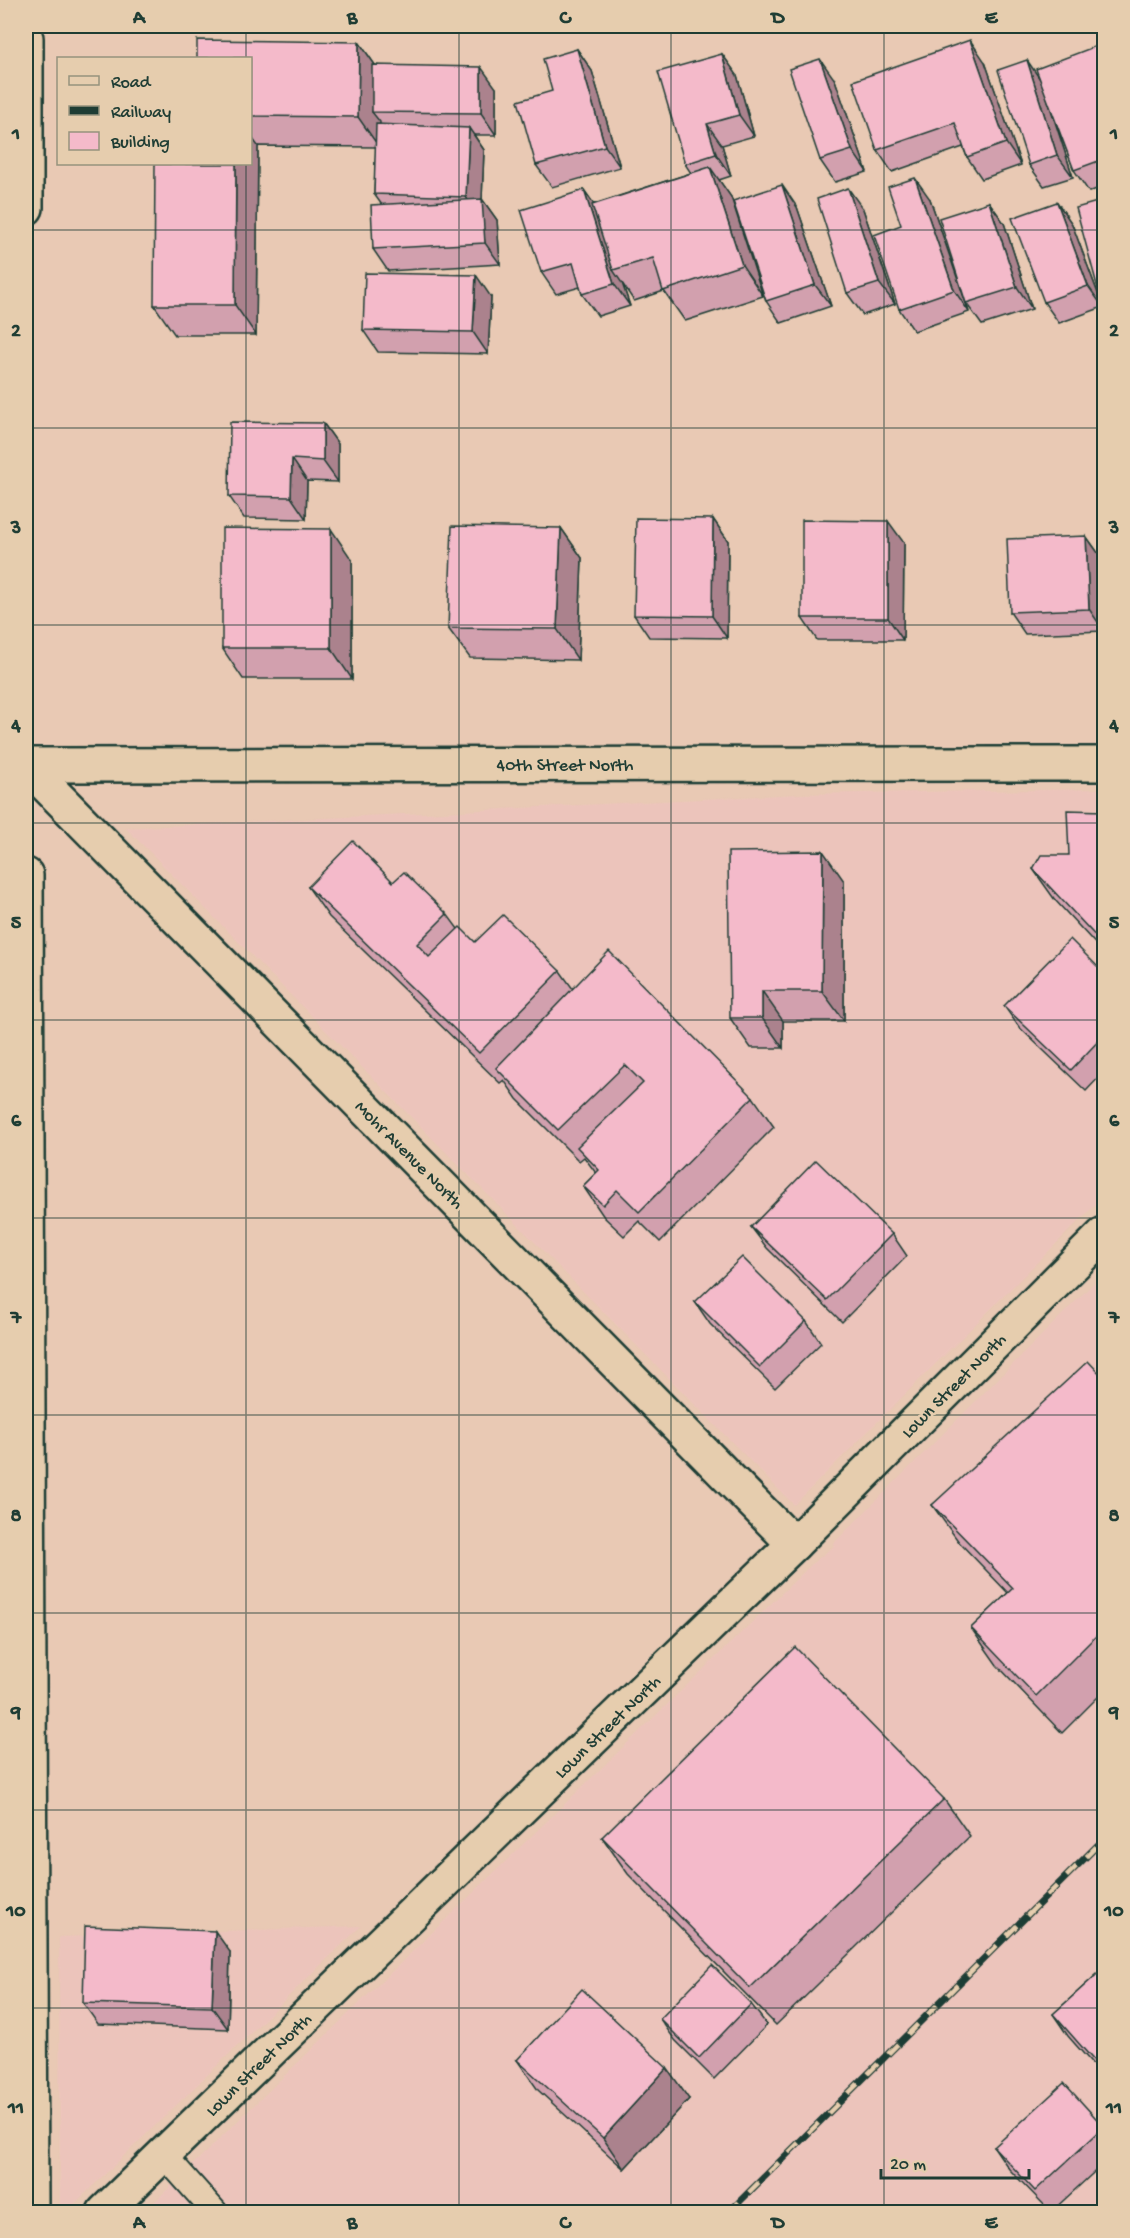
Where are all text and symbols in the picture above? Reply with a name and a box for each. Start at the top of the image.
text: A [132,8,147,31]
text: B [346,8,358,31]
text: C [559,8,573,31]
text: D [769,8,785,31]
text: E [985,8,999,31]
legend [57,57,252,165]
text: Road [111,73,152,94]
text: Railway [111,103,171,124]
text: 1 [11,124,20,147]
text: 1 [1109,124,1118,147]
text: Building [110,133,170,154]
text: 2 [11,321,21,344]
text: 2 [1109,321,1119,344]
text: 3 [10,518,21,541]
text: 3 [1108,518,1119,541]
text: 4 [10,716,21,739]
text: 4 [1108,716,1119,739]
street label: 40th Street North [497,756,634,777]
text: 5 [11,913,22,936]
text: 5 [1109,913,1120,936]
street label: Mohr Avenue North [350,1097,467,1215]
text: 6 [11,1111,22,1134]
text: 6 [1109,1111,1120,1134]
text: 7 [10,1308,23,1331]
text: 7 [1108,1308,1121,1331]
street label: Lown Street North [898,1330,1012,1443]
text: 8 [11,1506,22,1529]
text: 8 [1109,1506,1120,1529]
street label: Lown Street North [551,1672,666,1784]
text: 9 [10,1703,21,1726]
text: 9 [1108,1703,1119,1726]
text: 10 [5,1901,26,1924]
text: 10 [1103,1901,1124,1924]
street label: Lown Street North [202,2010,317,2122]
text: 11 [7,2098,24,2121]
text: 11 [1105,2098,1122,2121]
scale bar [881,2142,1030,2180]
text: 20 m [890,2155,926,2176]
text: A [132,2213,147,2236]
text: B [346,2213,358,2236]
text: C [559,2213,573,2236]
text: D [769,2213,785,2236]
text: E [985,2213,999,2236]

